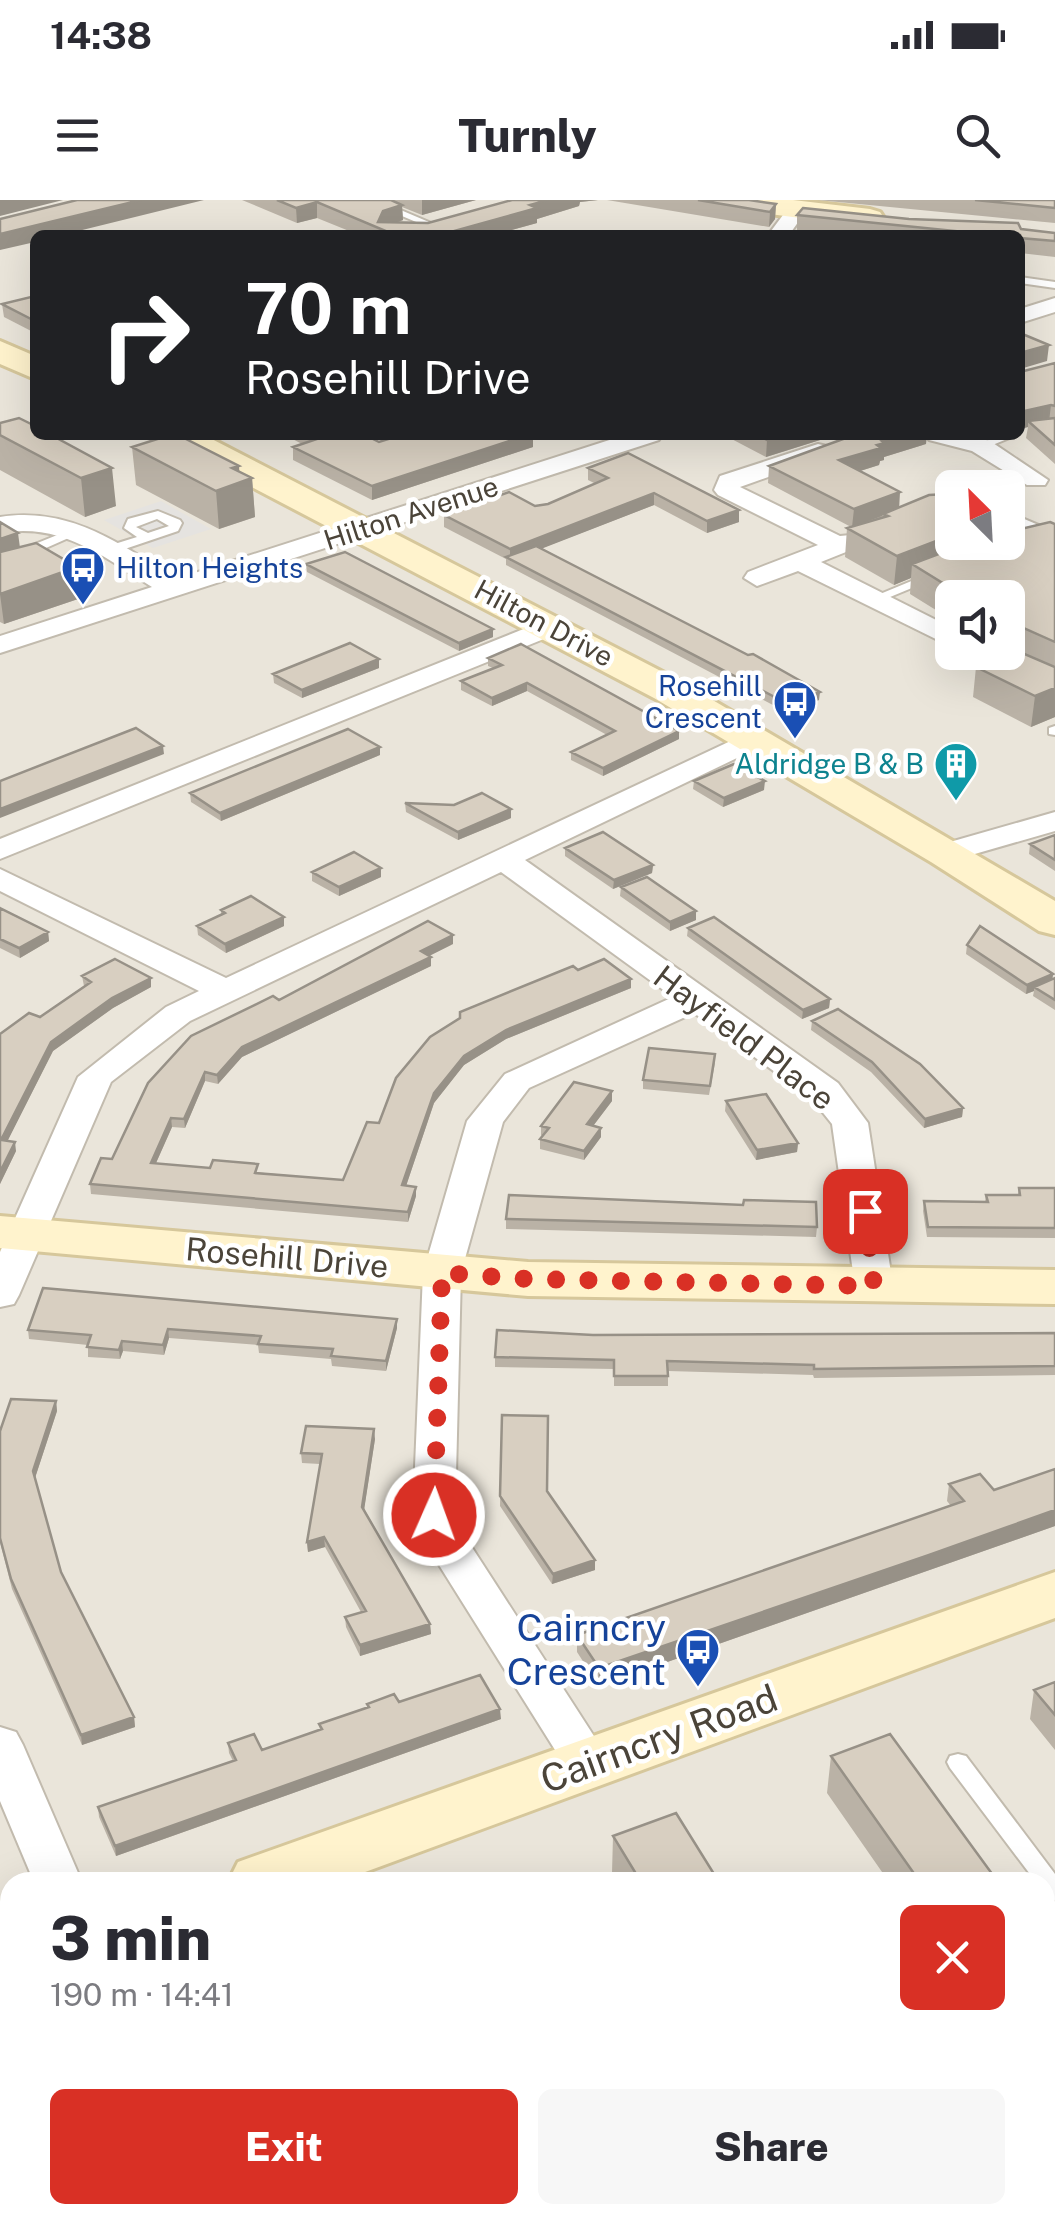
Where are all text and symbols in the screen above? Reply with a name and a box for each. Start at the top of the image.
text: 14:38 [50,13,152,58]
icon: menu [50,108,105,163]
icon: search [950,108,1005,163]
text: Turnly [458,109,597,162]
text: 70 m [245,267,412,350]
icon: right [80,270,210,400]
text: Rosehill Drive [245,351,531,404]
street label: Hilton Avenue [319,469,502,556]
north arrow [935,470,1025,560]
map controls [935,470,1025,670]
bus stop icon: Hilton Heights [60,545,106,606]
place label: Hilton Heights [116,551,303,584]
street label: Hilton Drive [469,572,619,673]
button: sound [935,580,1025,670]
place label: Rosehill Crescent [645,669,762,734]
bus stop icon: Rosehill Crescent [772,679,818,740]
building icon: Aldridge B & B [933,741,979,802]
place label: Aldridge B & B [734,747,924,780]
street label: Hayfield Place [647,958,842,1117]
pin [823,1169,908,1254]
icon: arrive [838,1184,893,1239]
street label: Rosehill Drive [184,1230,390,1285]
position arrow [382,1463,486,1567]
place label: Cairncry Crescent [507,1605,666,1694]
bus stop icon: Cairncry Crescent [675,1627,721,1688]
street label: Cairncry Road [534,1675,783,1802]
text: 3 min [50,1903,211,1974]
button: close [900,1905,1005,2010]
text: 190 m · 14:41 [50,1976,234,2013]
button: Exit [50,2089,518,2204]
button: Share [538,2089,1005,2204]

